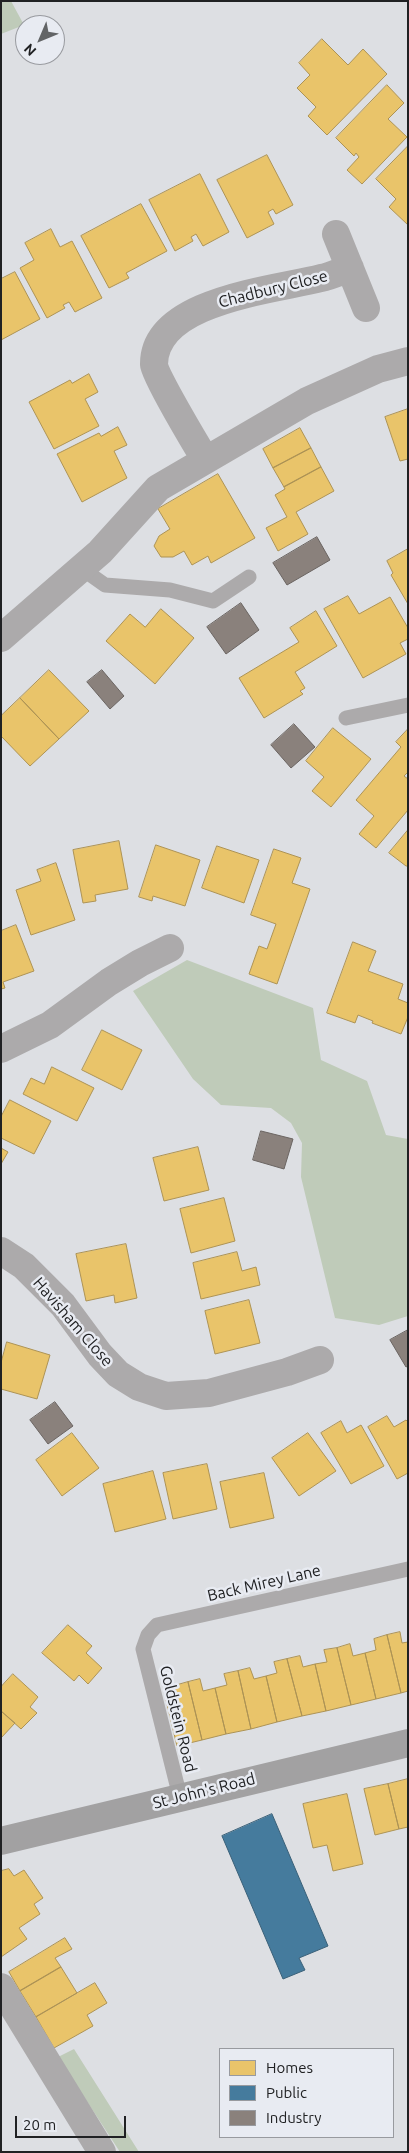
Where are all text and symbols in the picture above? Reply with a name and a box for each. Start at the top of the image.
north arrow [15,15,65,65]
text: N [21,41,39,59]
street label: Chadbury Close [216,266,330,312]
street label: Havisham Close [29,1273,117,1371]
street label: Back Mirey Lane [205,1561,323,1605]
street label: Goldstein Road [155,1664,201,1774]
street label: St John's Road [151,1769,257,1813]
legend [219,2048,394,2138]
text: Homes [266,2059,313,2076]
text: Public [266,2084,307,2101]
scale bar [18,2106,129,2138]
text: Industry [266,2109,321,2126]
text: 20 m [23,2116,56,2133]

